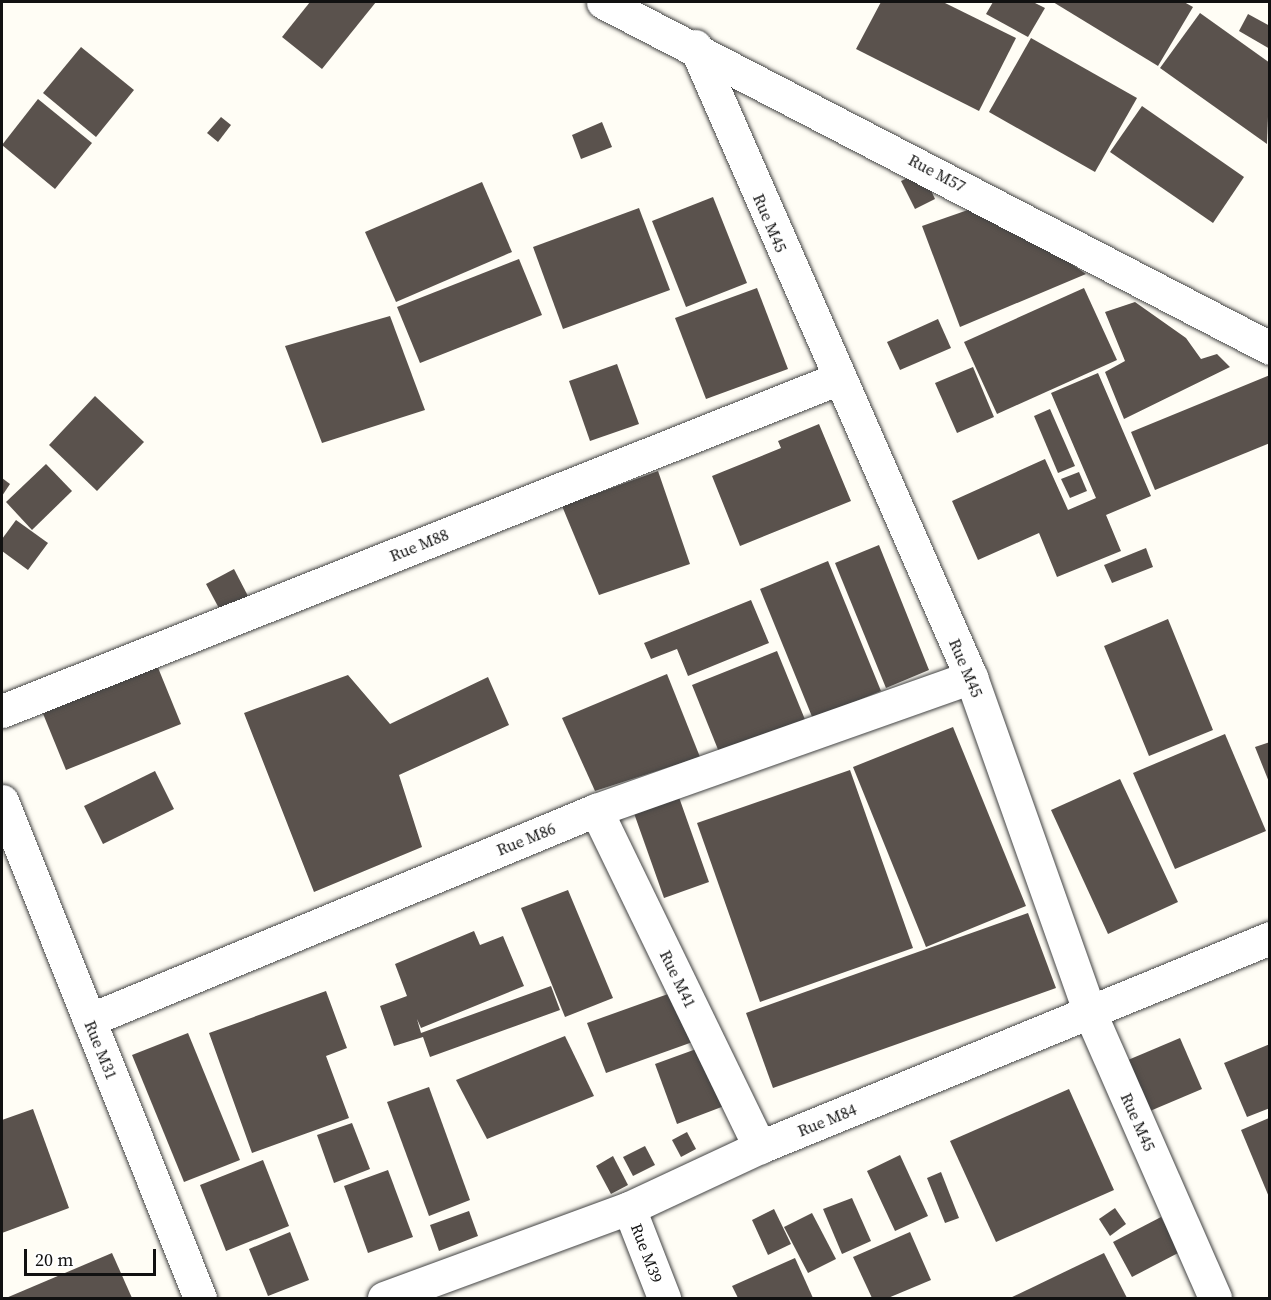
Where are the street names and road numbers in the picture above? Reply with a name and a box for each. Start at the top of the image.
street label: Rue M57 [905,150,969,196]
street label: Rue M45 [749,191,791,255]
street label: Rue M88 [387,525,451,565]
street label: Rue M45 [945,636,987,700]
street label: Rue M86 [494,819,558,859]
street label: Rue M41 [656,947,700,1011]
street label: Rue M31 [81,1018,121,1082]
street label: Rue M45 [1117,1090,1159,1154]
street label: Rue M84 [795,1100,859,1140]
street label: Rue M39 [627,1221,667,1285]

